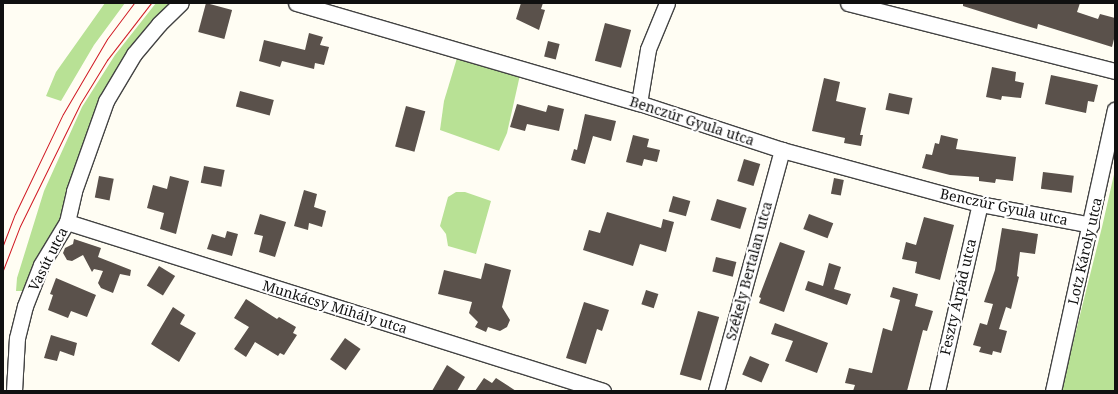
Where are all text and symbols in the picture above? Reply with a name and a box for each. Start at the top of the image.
street label: Benczúr Gyula utca [628,93,756,149]
street label: Benczúr Gyula utca [939,185,1069,229]
street label: Lotz Károly utca [1065,196,1105,306]
street label: Székely Bertalan utca [722,200,776,342]
street label: Vasút utca [25,225,71,293]
street label: Feszty Árpád utca [936,237,980,357]
street label: Munkácsy Mihály utca [260,277,410,337]

